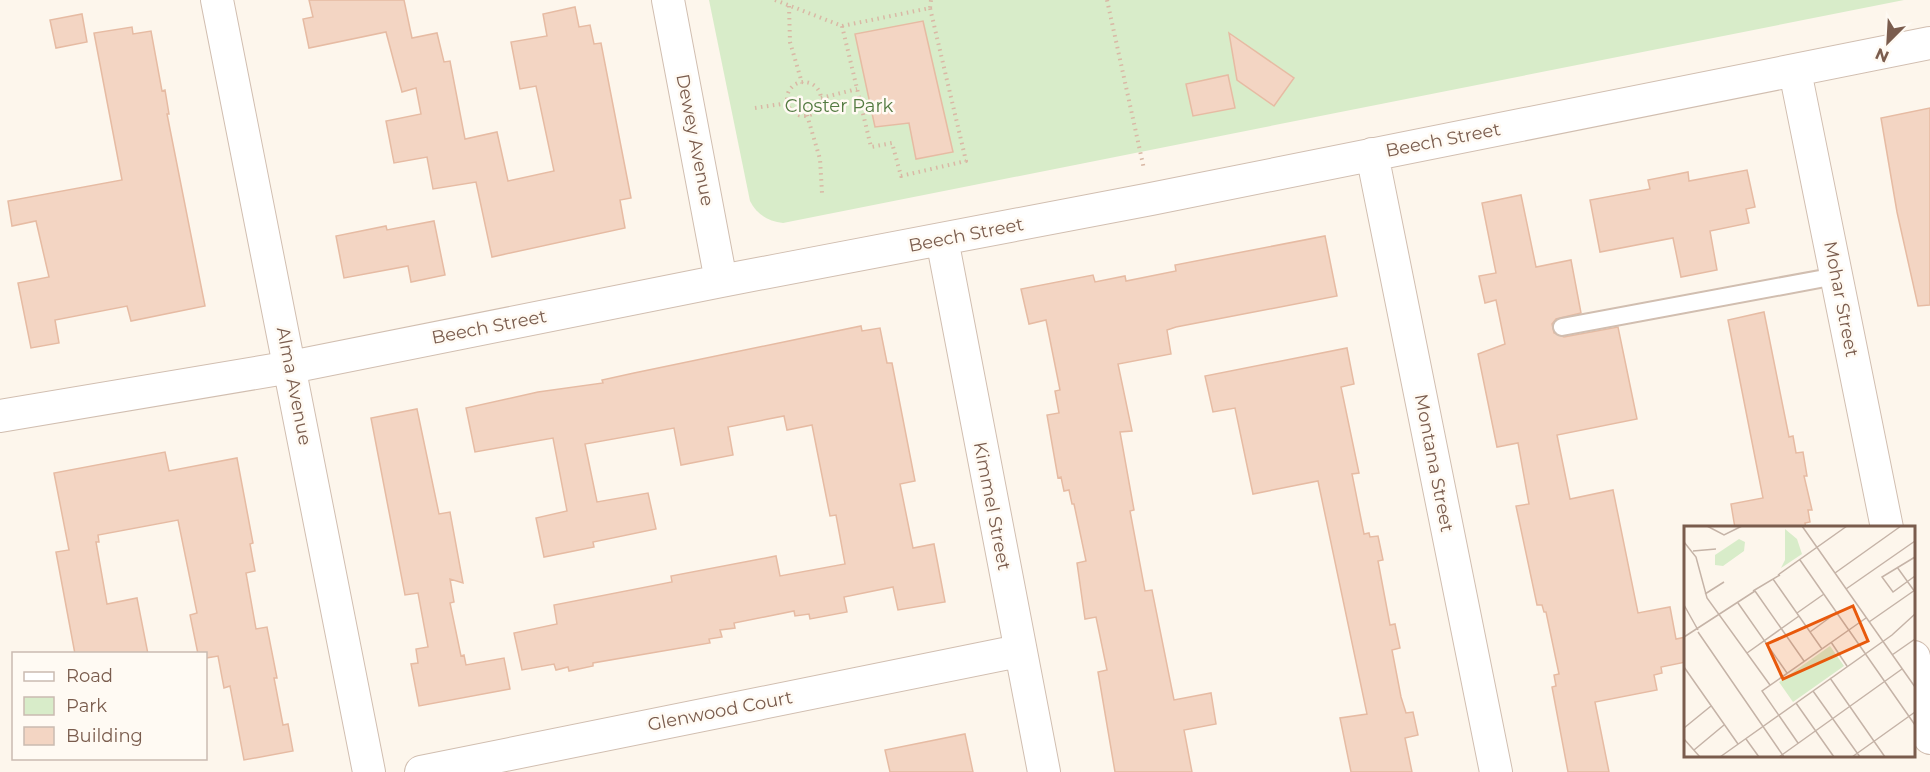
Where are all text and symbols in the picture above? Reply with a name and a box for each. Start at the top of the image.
north arrow [1858,12,1918,72]
text: N [1872,44,1892,67]
street label: Dewey Avenue [671,72,719,208]
park label: Closter Park [785,95,894,117]
street label: Beech Street [1384,118,1502,162]
street label: Beech Street [907,213,1025,257]
street label: Mohar Street [1819,239,1863,359]
street label: Beech Street [430,305,548,349]
street label: Alma Avenue [272,325,316,447]
street label: Montana Street [1410,392,1458,534]
street label: Kimmel Street [969,440,1015,572]
inset map [1684,526,1915,757]
legend [12,652,207,760]
text: Road [66,665,113,687]
street label: Glenwood Court [646,686,794,736]
text: Park [66,695,107,717]
text: Building [66,725,143,747]

